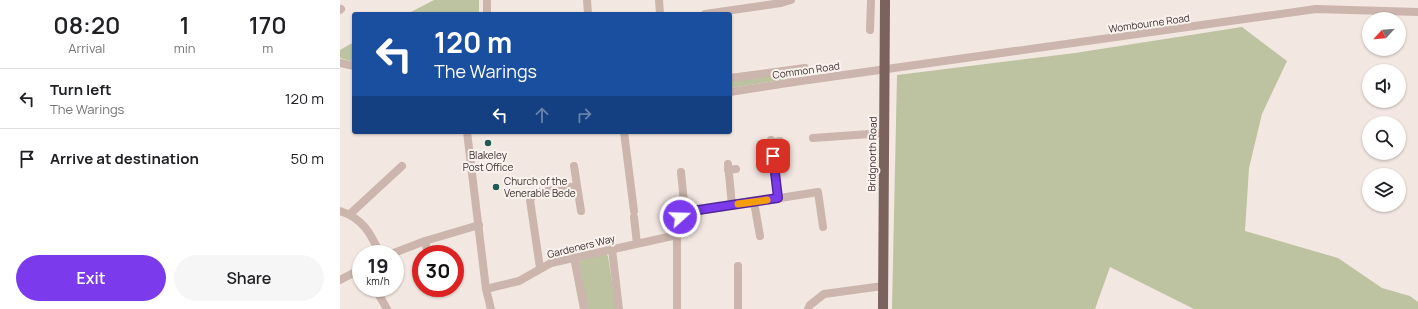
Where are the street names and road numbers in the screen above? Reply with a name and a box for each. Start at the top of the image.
street label: Wombourne Road [1107,10,1191,36]
street label: Common Road [772,58,840,82]
street label: Bridgnorth Road [864,116,880,192]
street label: Gardeners Way [546,231,617,261]

